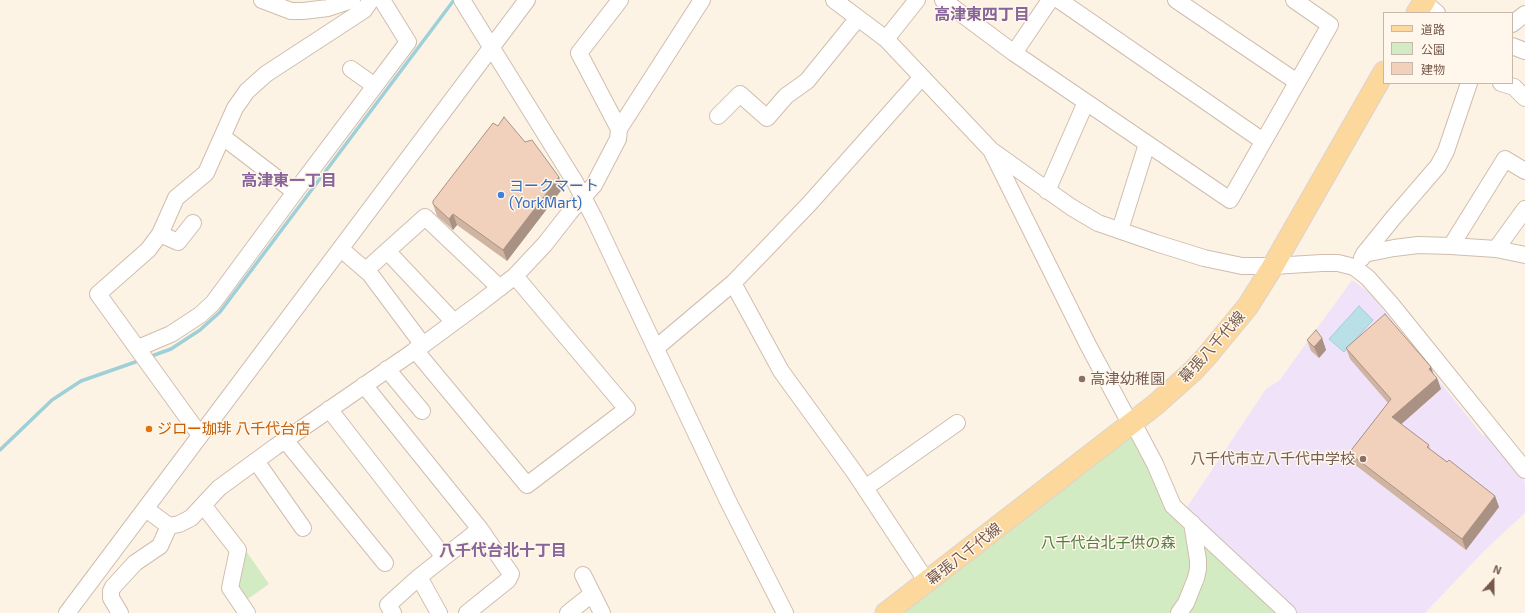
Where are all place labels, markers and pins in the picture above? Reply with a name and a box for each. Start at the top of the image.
place label: ヨークマート (YorkMart) [509,177,599,212]
marker: ヨークマート (YorkMart) [496,190,506,200]
place label: 高津幼稚園 [1090,370,1165,388]
marker: 高津幼稚園 [1077,374,1087,384]
place label: ジロー珈琲 八千代台店 [157,420,310,438]
marker: ジロー珈琲 八千代台店 [144,424,154,434]
place label: 八千代市立八千代中学校 [1190,450,1355,468]
marker: 八千代市立八千代中学校 [1358,454,1368,464]

